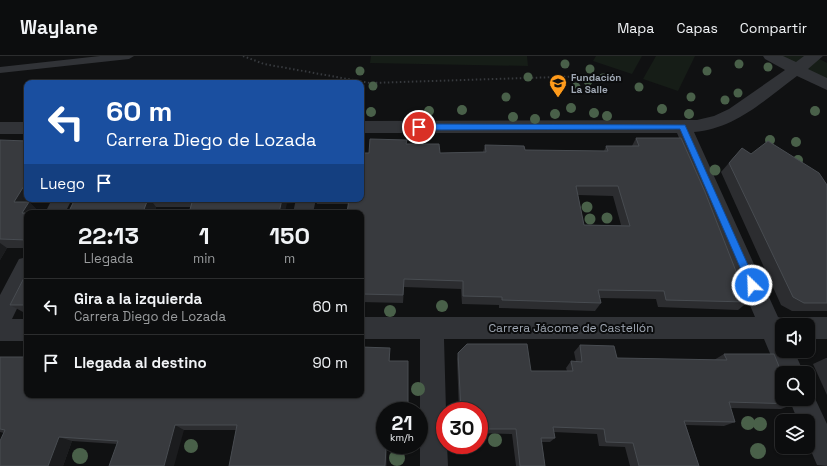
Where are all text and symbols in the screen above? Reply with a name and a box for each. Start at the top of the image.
text: Waylane [20,15,98,40]
text: Mapa [617,19,654,37]
text: Capas [676,19,718,37]
text: Compartir [740,19,807,37]
place label: Fundación La Salle [571,71,622,96]
school or university icon: Fundación La Salle [548,73,568,98]
text: 60 m [106,93,172,129]
icon: left [40,96,92,148]
pin [402,110,436,144]
icon: arrive [408,116,430,138]
text: Carrera Diego de Lozada [106,128,316,151]
icon: arrive [93,172,115,194]
text: Luego [40,174,85,193]
text: 22:13 [78,220,139,251]
text: 1 [199,220,210,251]
text: 150 [269,220,310,251]
text: Llegada [84,250,133,267]
text: min [193,250,215,267]
text: m [284,250,295,267]
position arrow [731,264,773,306]
text: Gira a la izquierda [74,289,202,308]
icon: left [40,296,62,318]
text: 60 m [312,297,348,316]
text: Carrera Diego de Lozada [74,308,226,325]
map controls [775,318,815,454]
button: sound [775,318,815,358]
street label: Carrera Jácome de Castellón [488,320,654,336]
icon: arrive [40,352,62,374]
text: Llegada al destino [74,353,207,372]
text: 90 m [312,353,348,372]
button: search [775,366,815,406]
speed limit sign: 30 [436,402,488,454]
text: 21 [392,410,412,436]
button: layers [775,414,815,454]
text: km/h [390,431,414,444]

